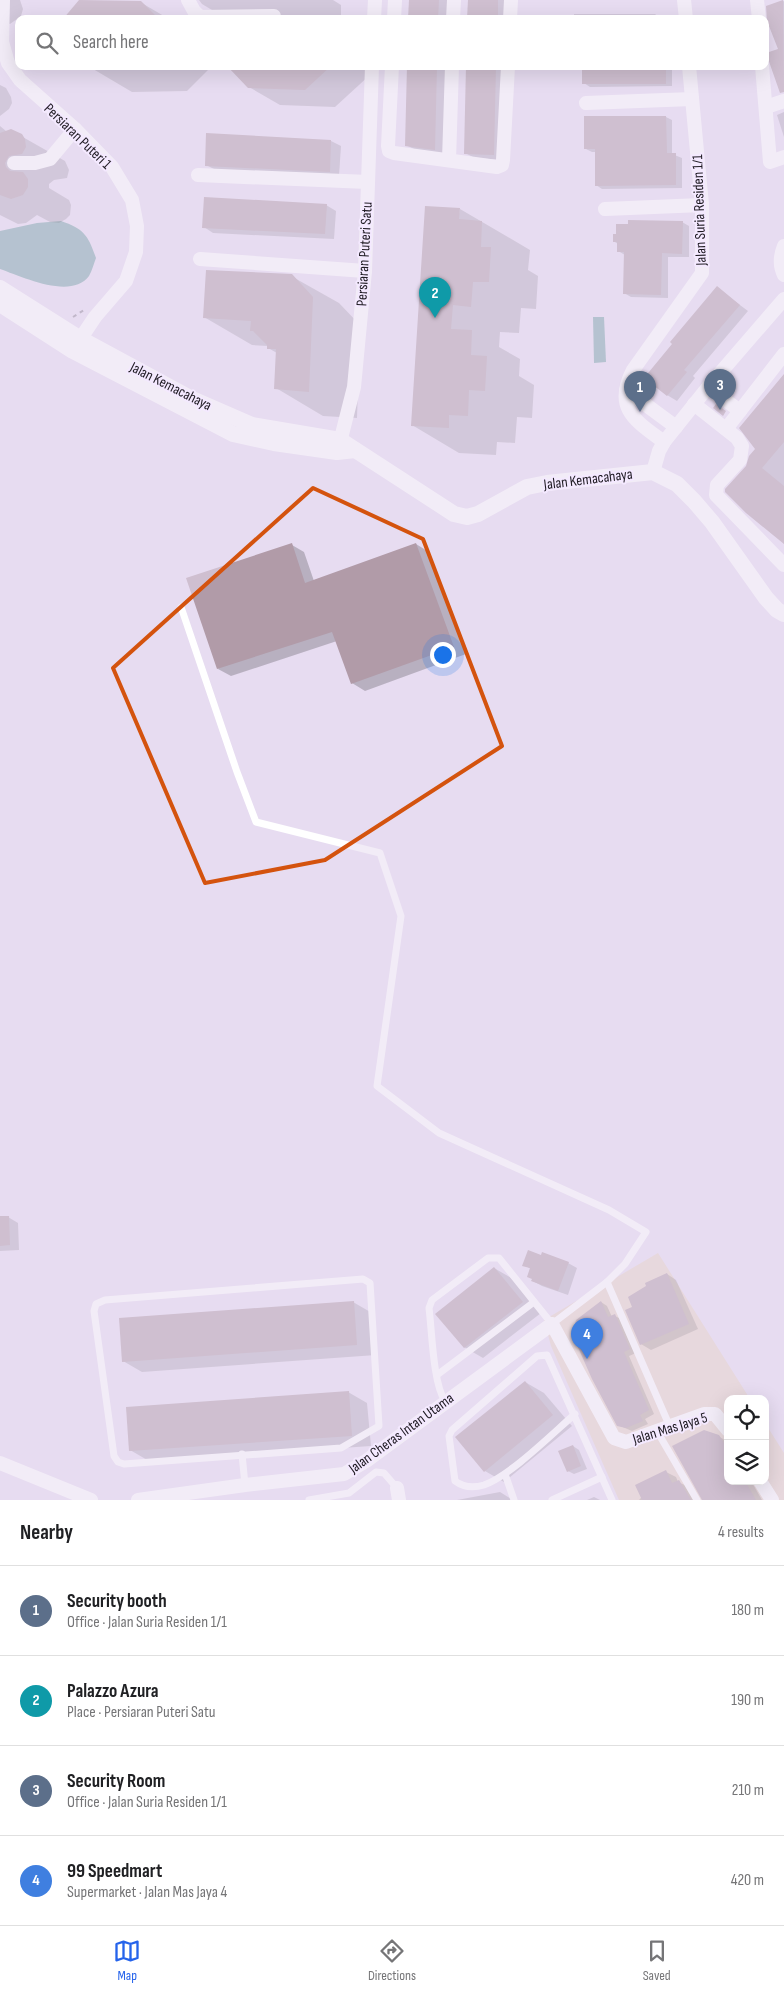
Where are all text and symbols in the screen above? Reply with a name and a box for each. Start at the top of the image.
search box [15,15,769,70]
icon: search [33,29,61,57]
text: Search here [73,31,149,54]
street label: Persiaran Puteri 1 [40,99,116,174]
street label: Jalan Suria Residen 1/1 [688,153,711,267]
street label: Persiaran Puteri Satu [352,201,377,307]
pin: 2 [419,277,451,318]
street label: Jalan Kemacahaya [126,357,215,415]
pin: 3 [704,369,736,410]
pin: 1 [624,371,656,412]
street label: Jalan Kemacahaya [542,465,634,494]
your location [430,642,456,668]
pin: 4 [571,1318,603,1359]
street label: Jalan Cheras Intan Utama [344,1389,458,1479]
map controls [724,1395,769,1485]
button: locate [724,1395,769,1440]
street label: Jalan Mas Jaya 5 [630,1408,710,1449]
button: layers [724,1440,769,1485]
text: Nearby [20,1520,73,1545]
text: 4 results [718,1523,764,1542]
text: Security booth [67,1590,167,1613]
text: 1 [33,1601,39,1620]
text: 180 m [731,1601,764,1620]
text: Office · Jalan Suria Residen 1/1 [67,1613,227,1632]
text: Palazzo Azura [67,1680,159,1703]
text: 2 [32,1691,40,1710]
text: 190 m [731,1691,764,1710]
text: Place · Persiaran Puteri Satu [67,1703,216,1722]
text: Security Room [67,1770,165,1793]
text: 3 [32,1781,40,1800]
text: 210 m [732,1781,764,1800]
text: Office · Jalan Suria Residen 1/1 [67,1793,227,1812]
text: 99 Speedmart [67,1860,162,1883]
text: 4 [32,1871,40,1890]
text: 420 m [731,1871,764,1890]
text: Supermarket · Jalan Mas Jaya 4 [67,1883,227,1902]
tab: Map [113,1937,141,1984]
tab: Directions [368,1937,416,1984]
tab: Saved [643,1937,671,1984]

